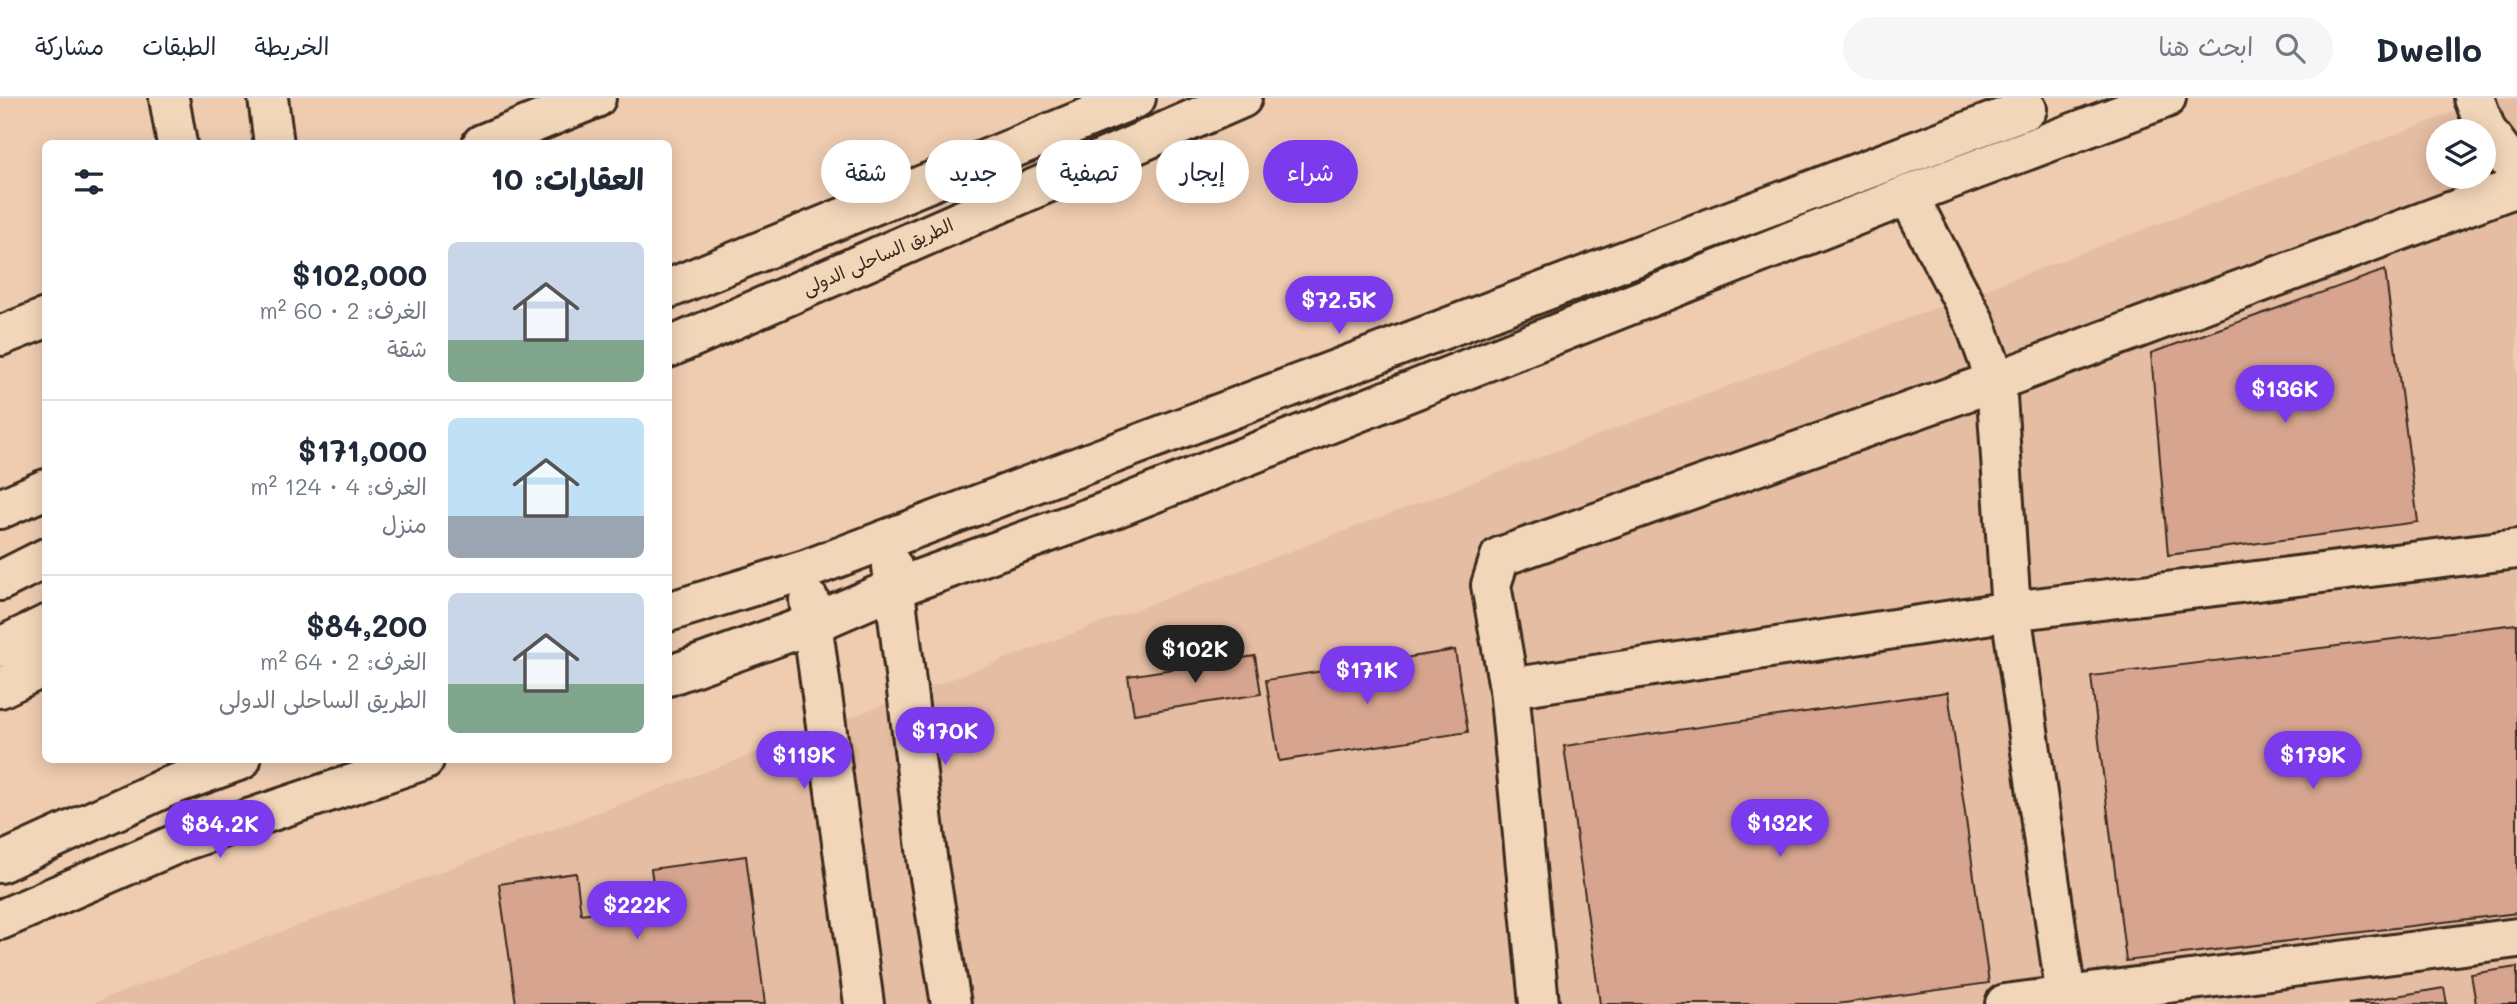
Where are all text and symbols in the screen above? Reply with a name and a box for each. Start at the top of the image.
search box [1843,17,2333,80]
text: Dwello [2375,27,2482,70]
text: ابحث هنا [2158,29,2253,63]
icon: search [2271,29,2309,67]
text: مشاركة [35,30,104,61]
text: الطبقات [142,30,217,61]
text: الخريطة [255,30,329,61]
map controls [2426,119,2496,189]
button: layers [2426,119,2496,189]
chip: شقة [821,140,911,203]
chip: جديد [925,140,1022,203]
chip: تصفية [1036,140,1142,203]
chip: إيجار [1156,140,1249,203]
chip: شراء [1263,140,1358,203]
text: العقارات: 10 [491,158,644,198]
icon: filters [70,163,108,201]
street label: الطريق الساحلى الدولى [798,212,957,300]
text: $102,000 [292,254,427,294]
icon: home [504,270,588,354]
pin: $72.5K [1282,276,1396,336]
text: $72.5K [1301,284,1377,314]
text: الغرف: 2 · 60 m² [259,295,427,325]
text: شقة [387,333,427,363]
pin: $136K [2236,366,2334,425]
text: $136K [2251,373,2319,403]
text: $171,000 [298,430,427,470]
icon: home [504,446,588,530]
text: الغرف: 4 · 124 m² [250,471,427,501]
text: منزل [382,509,427,539]
text: $84,200 [306,605,427,645]
icon: home [504,621,588,705]
pin: $102K [1146,626,1244,685]
text: $102K [1161,633,1229,663]
text: الغرف: 2 · 64 m² [260,646,427,676]
pin: $171K [1318,646,1416,706]
text: $171K [1336,654,1398,684]
text: الطريق الساحلى الدولى [219,684,427,714]
pin: $170K [896,708,994,767]
text: $170K [911,715,979,745]
pin: $119K [755,732,853,791]
pin: $179K [2264,732,2362,791]
text: $119K [772,739,836,769]
text: $179K [2280,739,2346,769]
pin: $84.2K [163,800,277,860]
pin: $132K [1731,800,1829,859]
text: $132K [1747,807,1813,837]
text: $84.2K [181,808,259,838]
pin: $222K [588,882,686,941]
text: $222K [603,889,671,919]

